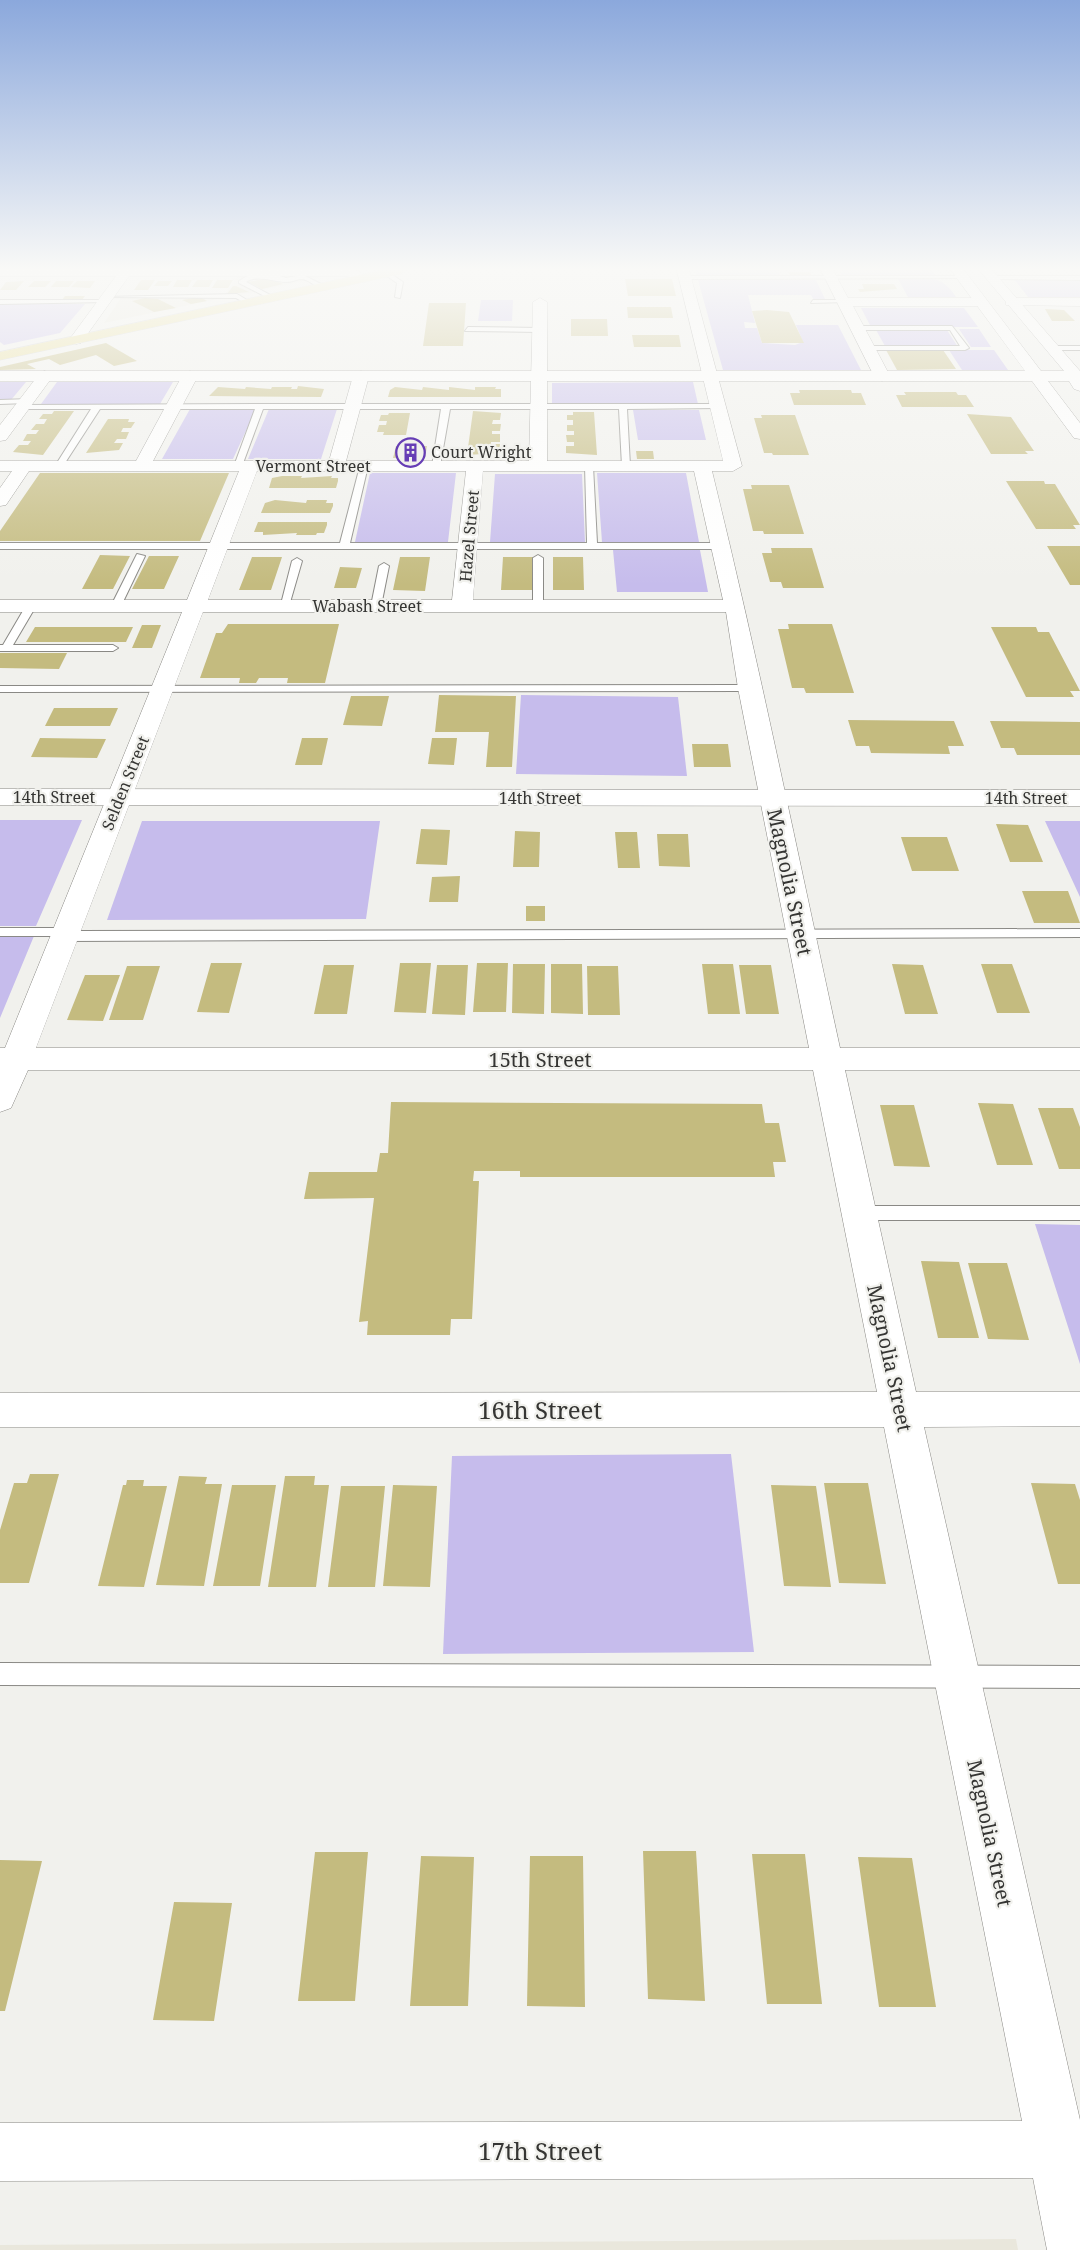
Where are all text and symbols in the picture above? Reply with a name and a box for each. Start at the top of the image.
building icon: Court Wright [394,436,426,468]
place label: Court Wright [431,441,532,463]
street label: Vermont Street [255,455,371,477]
street label: Hazel Street [454,489,484,583]
street label: Wabash Street [312,595,422,617]
street label: Selden Street [96,732,154,833]
street label: 14th Street [13,786,96,808]
street label: 14th Street [499,787,582,809]
street label: 14th Street [985,787,1068,809]
street label: Magnolia Street [761,806,819,958]
street label: 15th Street [488,1046,592,1073]
street label: Magnolia Street [861,1282,919,1434]
street label: 16th Street [478,1393,602,1426]
street label: Magnolia Street [961,1757,1019,1909]
street label: 17th Street [478,2134,602,2167]

